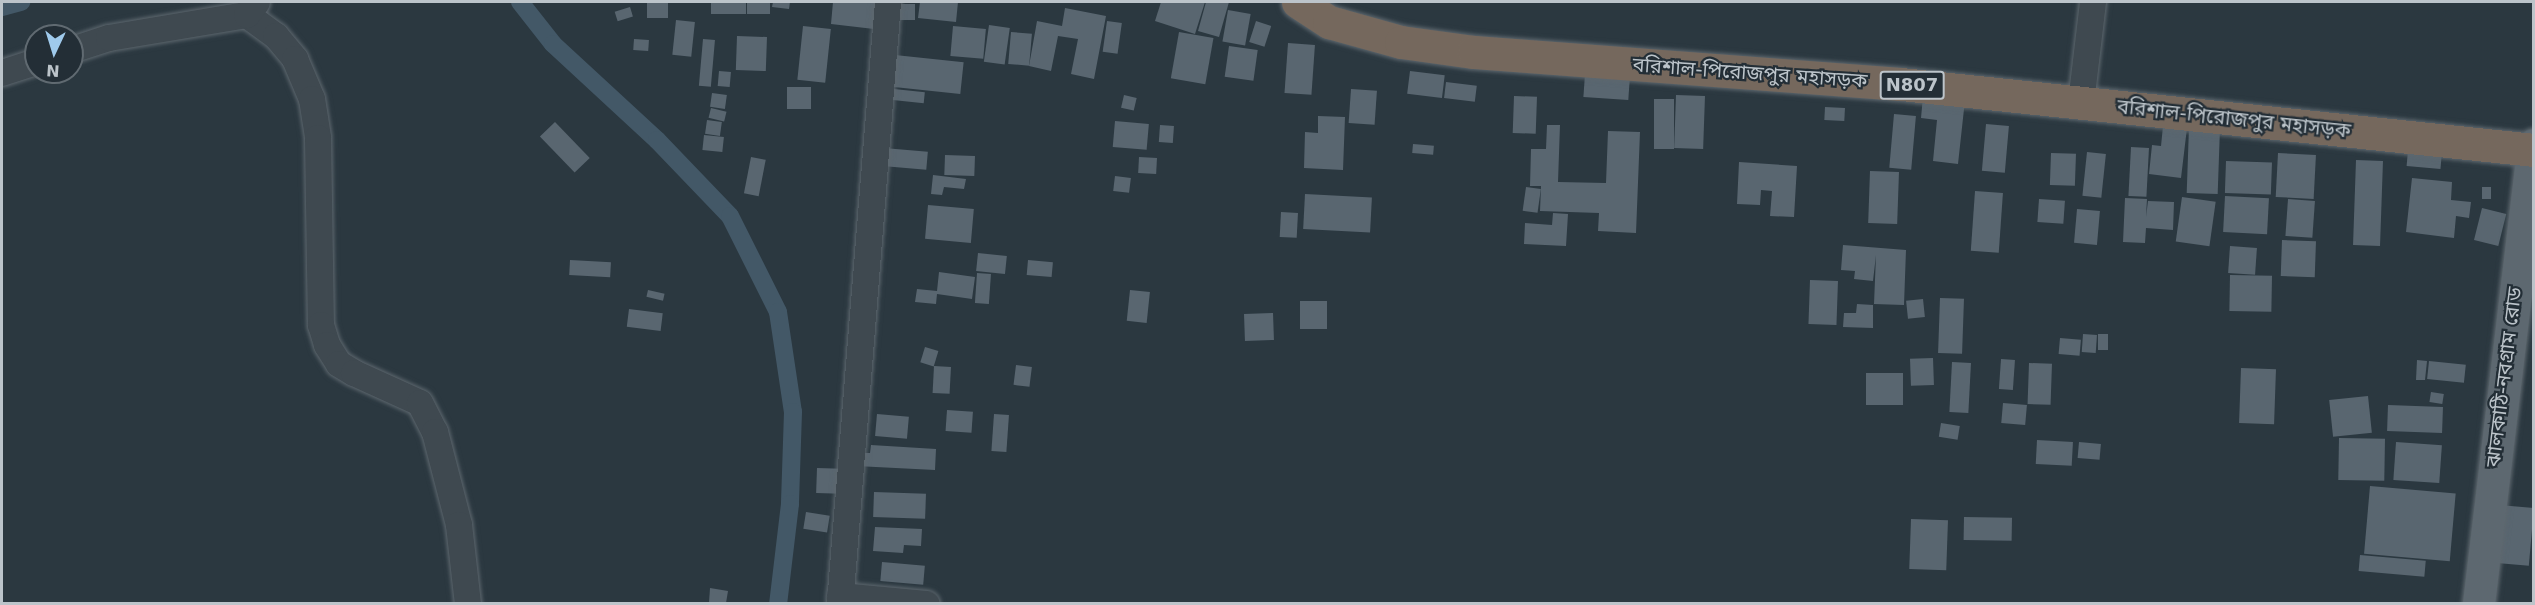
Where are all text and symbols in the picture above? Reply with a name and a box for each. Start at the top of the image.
north arrow [24,24,84,84]
street label: বরিশাল-পিরোজপুর মহাসড়ক [1632,53,1868,93]
text: N [46,61,60,80]
road number: N807 [1879,70,1945,100]
street label: বরিশাল-পিরোজপুর মহাসড়ক [2116,95,2352,143]
street label: ঝালকাঠি-নবগ্রাম রোড [2481,286,2527,468]

